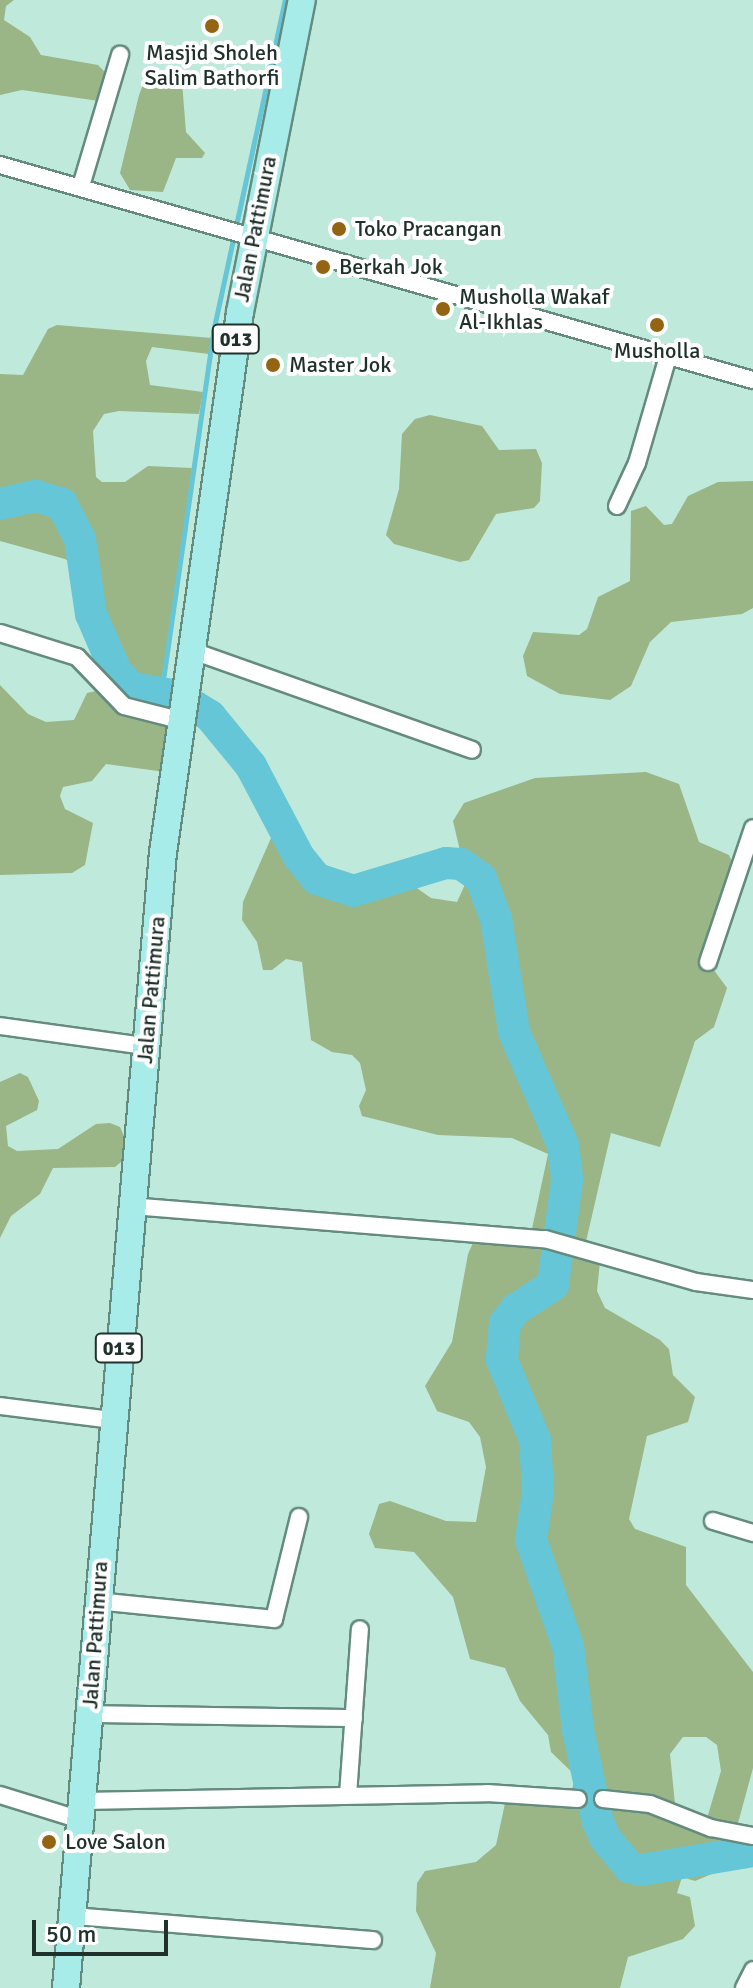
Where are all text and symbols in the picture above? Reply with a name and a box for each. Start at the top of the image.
marker: Masjid Sholeh Salim Bathorfi [203,17,221,35]
place label: Masjid Sholeh Salim Bathorfi [145,39,279,90]
street label: Jalan Pattimura [228,154,282,304]
place label: Toko Pracangan [355,216,502,242]
marker: Toko Pracangan [330,220,348,238]
place label: Berkah Jok [339,254,443,280]
marker: Berkah Jok [314,258,332,276]
place label: Musholla Wakaf Al-Ikhlas [459,283,609,334]
marker: Musholla Wakaf Al-Ikhlas [434,300,452,318]
marker: Musholla [648,316,666,334]
road number: 013 [210,323,262,355]
place label: Musholla [614,338,700,364]
place label: Master Jok [289,352,391,378]
marker: Master Jok [264,356,282,374]
street label: Jalan Pattimura [131,915,171,1065]
road number: 013 [93,1332,145,1364]
street label: Jalan Pattimura [77,1560,113,1710]
place label: Love Salon [65,1829,166,1855]
marker: Love Salon [40,1833,58,1851]
scale bar [36,1904,172,1954]
text: 50 m [46,1919,96,1949]

